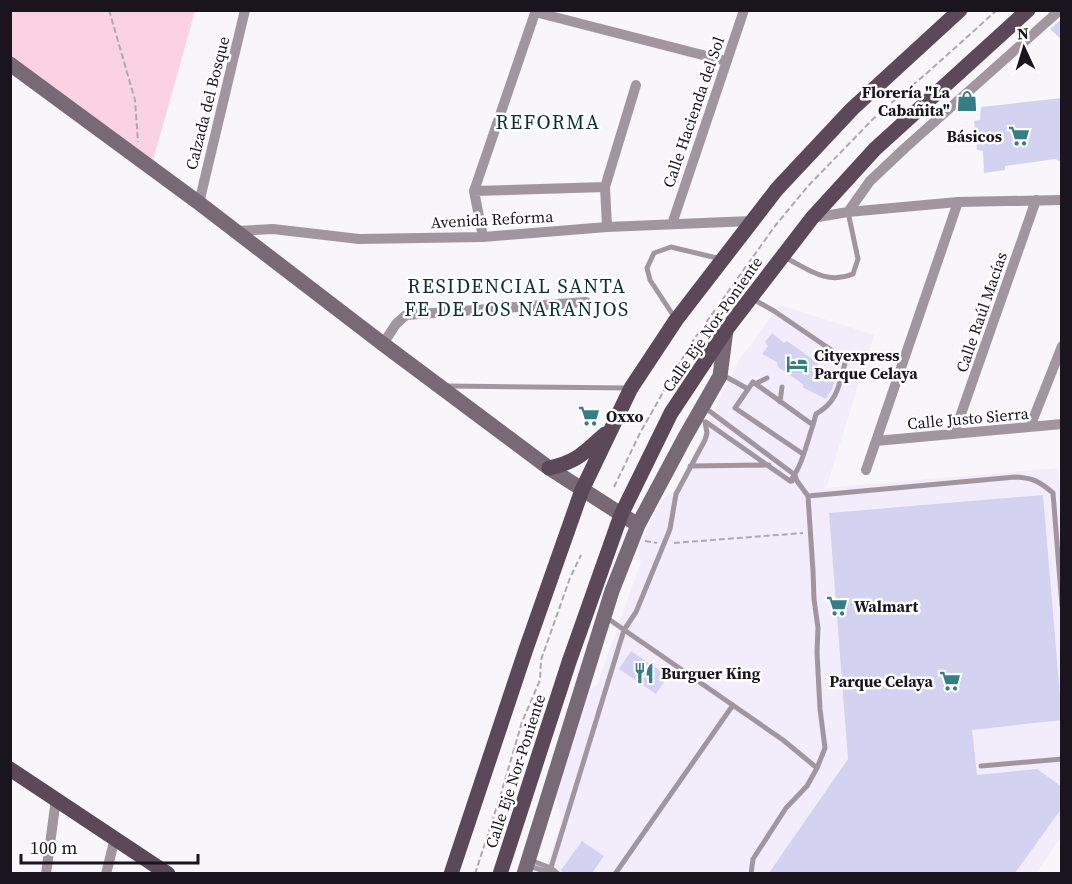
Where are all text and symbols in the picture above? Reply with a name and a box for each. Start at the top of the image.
north arrow [994,18,1054,78]
text: N [1016,22,1030,44]
street label: Calle Hacienda del Sol [657,33,729,190]
street label: Calzada del Bosque [180,34,234,172]
place label: Florería "La Cabañita" [862,81,950,121]
shop icon: Florería "La Cabañita" [955,89,979,113]
district label: REFORMA [496,108,600,136]
supermarket icon: Básicos [1007,124,1031,148]
place label: Básicos [946,125,1002,147]
street label: Avenida Reforma [430,205,555,233]
street label: Calle Raúl Macías [950,249,1012,375]
street label: Calle Eje Nor-Poniente [657,252,767,396]
district label: RESIDENCIAL SANTA FE DE LOS NARANJOS [404,272,630,323]
place label: Cityexpress Parque Celaya [814,344,918,384]
hotel icon: Cityexpress Parque Celaya [785,352,809,376]
street label: Calle Justo Sierra [906,402,1030,434]
supermarket icon: Oxxo [577,404,601,428]
place label: Oxxo [606,405,644,427]
supermarket icon: Walmart [825,594,849,618]
place label: Walmart [854,595,918,617]
restaurant icon: Burguer King [632,661,656,685]
place label: Burguer King [661,662,761,684]
supermarket icon: Parque Celaya [938,669,962,693]
place label: Parque Celaya [829,670,933,692]
street label: Calle Eje Nor-Poniente [480,691,550,851]
scale bar [21,827,198,865]
text: 100 m [30,835,77,860]

